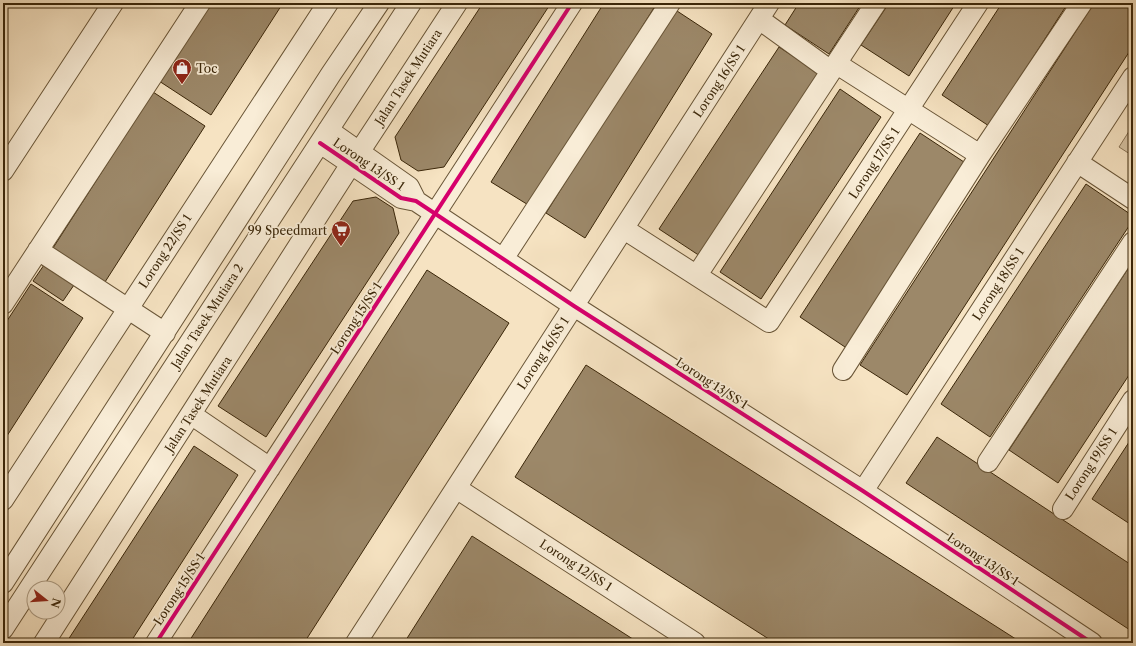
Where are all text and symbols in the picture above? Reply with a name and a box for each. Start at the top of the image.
street label: Jalan Tasek Mutiara [370,26,445,130]
street label: Lorong 16/SS 1 [690,42,748,120]
shop icon: Toc [171,57,193,85]
place label: Toc [196,61,218,76]
street label: Lorong 17/SS 1 [845,125,903,201]
street label: Lorong 13/SS 1 [330,135,408,193]
street label: Lorong 22/SS 1 [135,211,195,291]
supermarket icon: 99 Speedmart [330,219,352,247]
place label: 99 Speedmart [248,223,328,238]
street label: Lorong 18/SS 1 [969,245,1027,323]
street label: Jalan Tasek Mutiara 2 [167,261,246,373]
street label: Lorong 15/SS 1 [327,279,385,357]
street label: Lorong 16/SS 1 [514,314,572,392]
street label: Jalan Tasek Mutiara [160,353,235,457]
street label: Lorong 13/SS 1 [673,354,751,412]
street label: Lorong 19/SS 1 [1062,425,1120,503]
street label: Lorong 13/SS 1 [944,530,1022,588]
street label: Lorong 12/SS 1 [537,536,615,594]
street label: Lorong 15/SS 1 [150,550,208,628]
north arrow [26,580,66,620]
text: N [47,596,64,610]

